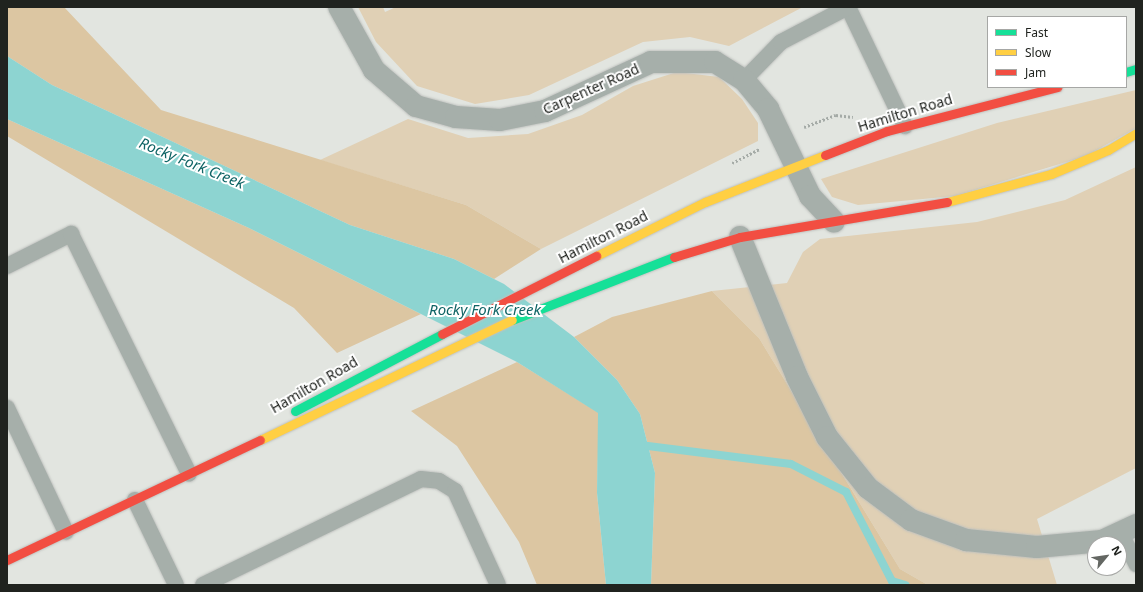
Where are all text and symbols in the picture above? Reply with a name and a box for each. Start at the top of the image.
legend [987,16,1127,88]
text: Fast [1025,24,1048,41]
text: Slow [1025,44,1051,61]
street label: Carpenter Road [540,60,642,118]
text: Jam [1025,64,1046,81]
street label: Hamilton Road [856,91,954,135]
water label: Rocky Fork Creek [137,134,247,192]
street label: Hamilton Road [556,207,650,267]
water label: Rocky Fork Creek [429,301,541,319]
street label: Hamilton Road [267,353,361,417]
north arrow [1087,536,1127,576]
text: N [1108,543,1126,558]

